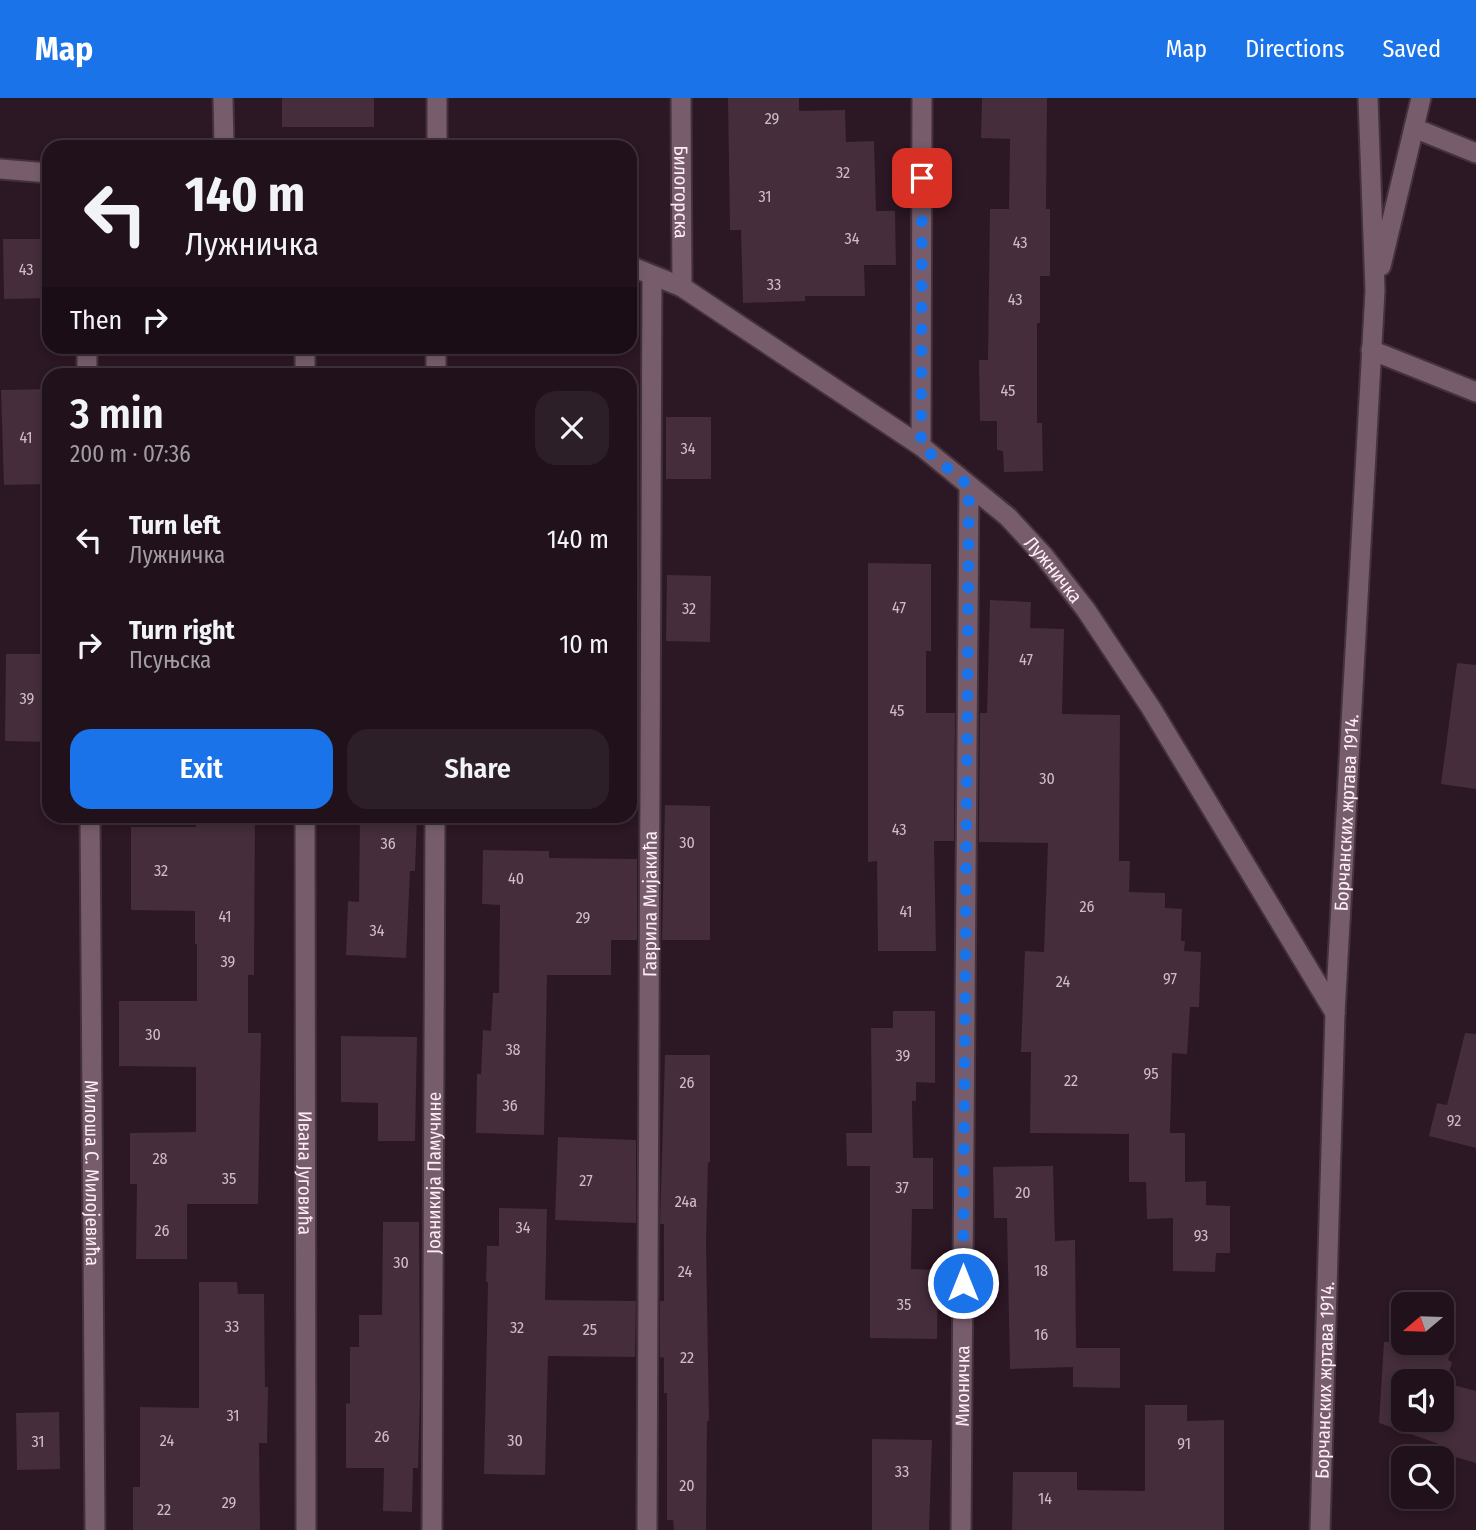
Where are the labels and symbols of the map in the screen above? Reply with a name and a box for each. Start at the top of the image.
house number: 29 [765,109,780,128]
street label: Билогорска [669,145,693,239]
pin [892,148,952,208]
house number: 32 [836,163,850,182]
house number: 31 [758,187,772,206]
house number: 34 [845,229,860,248]
house number: 43 [1013,233,1027,252]
house number: 43 [19,260,33,279]
house number: 33 [767,275,781,294]
house number: 43 [1008,290,1022,309]
house number: 45 [1001,381,1015,400]
house number: 41 [19,428,33,447]
house number: 34 [681,439,696,458]
street label: Лужничка [1019,531,1087,608]
house number: 47 [892,598,906,617]
house number: 32 [682,599,696,618]
house number: 47 [1019,650,1033,669]
house number: 39 [20,689,35,708]
house number: 45 [890,701,904,720]
street label: Борчанских жртава 1914. [1330,713,1364,912]
house number: 30 [1039,769,1055,788]
house number: 43 [892,820,906,839]
street label: Гаврила Мијакића [638,831,662,977]
house number: 30 [679,833,695,852]
house number: 36 [380,834,396,853]
house number: 32 [154,861,168,880]
house number: 40 [508,869,524,888]
house number: 26 [1080,897,1095,916]
house number: 41 [899,902,913,921]
house number: 41 [218,907,232,926]
house number: 29 [576,908,591,927]
house number: 34 [370,921,385,940]
house number: 39 [221,952,236,971]
house number: 97 [1163,969,1178,988]
house number: 24 [1056,972,1070,991]
house number: 30 [145,1025,161,1044]
house number: 38 [505,1040,521,1059]
house number: 39 [896,1046,911,1065]
house number: 95 [1143,1064,1159,1083]
house number: 22 [1064,1071,1078,1090]
house number: 26 [680,1073,695,1092]
street label: Милоша С. Милојевића [80,1080,104,1266]
street label: Јоаникија Памучине [422,1092,446,1254]
house number: 36 [502,1096,518,1115]
street label: Ивана Југовића [293,1111,317,1235]
house number: 92 [1447,1111,1461,1130]
house number: 28 [152,1149,168,1168]
house number: 35 [222,1169,236,1188]
house number: 27 [579,1171,593,1190]
house number: 37 [895,1178,909,1197]
house number: 20 [1015,1183,1031,1202]
house number: 24a [675,1192,697,1211]
house number: 34 [516,1218,531,1237]
house number: 26 [155,1221,170,1240]
house number: 93 [1194,1226,1208,1245]
position arrow [926,1246,1000,1320]
house number: 30 [393,1253,409,1272]
house number: 18 [1034,1261,1048,1280]
house number: 24 [678,1262,692,1281]
street label: Борчанских жртава 1914. [1310,1281,1339,1479]
north arrow [1391,1292,1454,1354]
house number: 35 [897,1295,911,1314]
house number: 33 [225,1317,239,1336]
house number: 32 [510,1318,524,1337]
house number: 25 [583,1320,597,1339]
house number: 16 [1034,1325,1048,1344]
street label: Мионичка [951,1345,974,1427]
house number: 22 [680,1348,694,1367]
house number: 31 [226,1406,240,1425]
house number: 26 [375,1427,390,1446]
house number: 24 [160,1431,174,1450]
house number: 30 [507,1431,523,1450]
house number: 31 [31,1432,45,1451]
house number: 91 [1177,1434,1191,1453]
house number: 33 [895,1462,909,1481]
house number: 20 [679,1476,695,1495]
house number: 14 [1038,1489,1052,1508]
house number: 29 [222,1493,237,1512]
house number: 22 [157,1500,171,1519]

